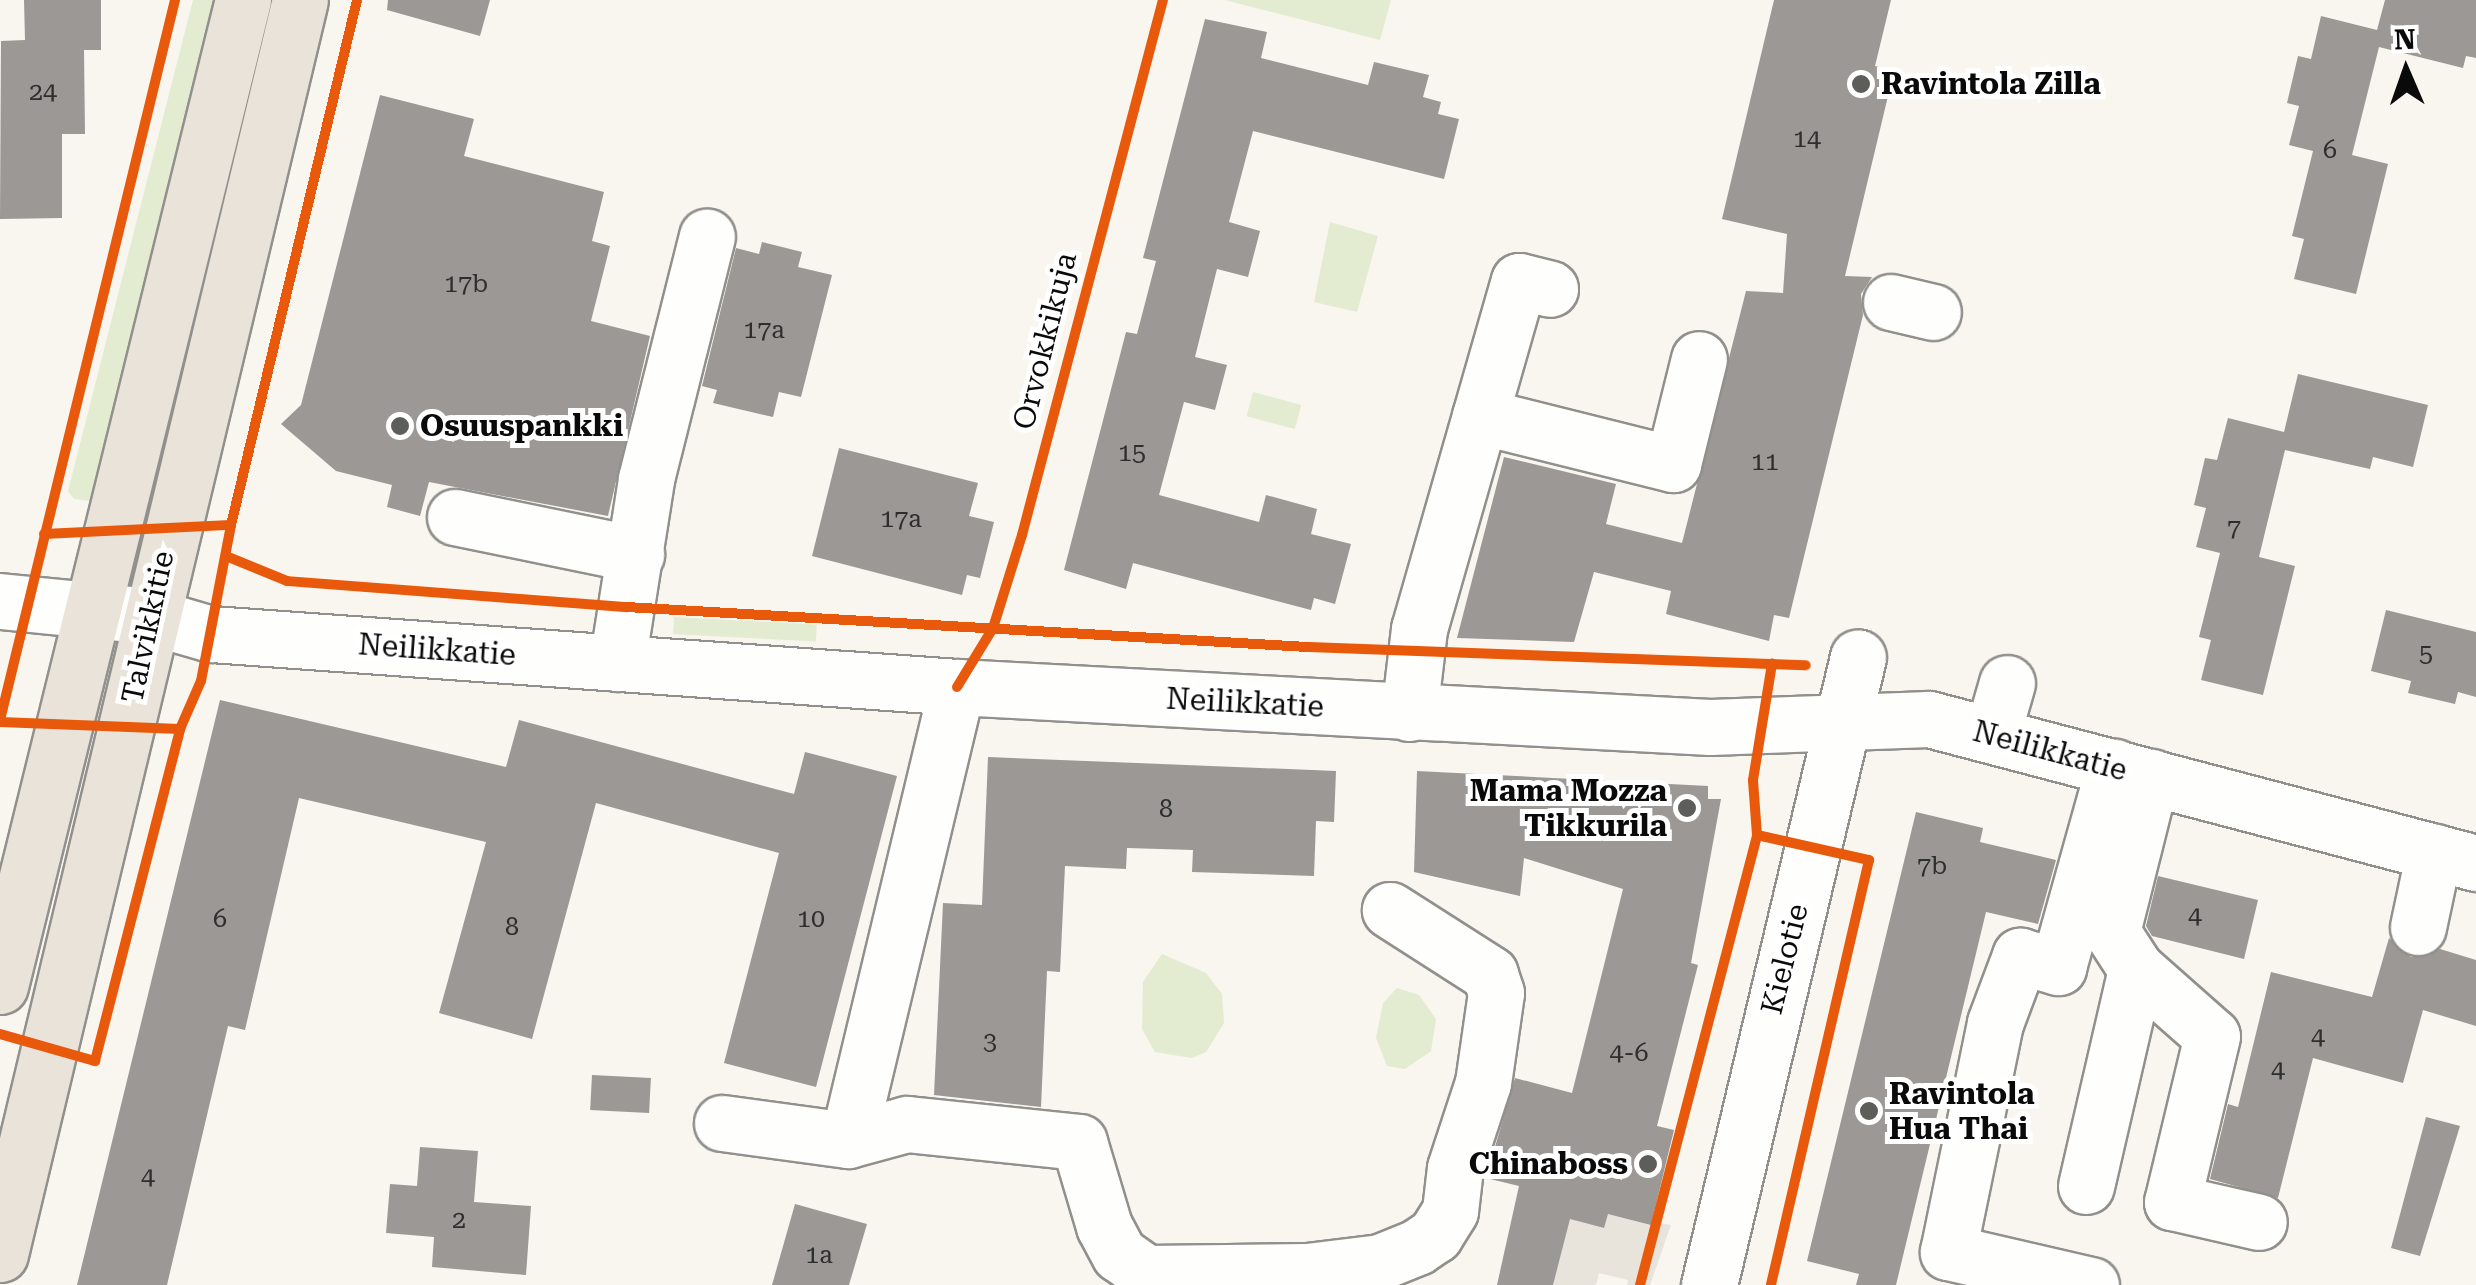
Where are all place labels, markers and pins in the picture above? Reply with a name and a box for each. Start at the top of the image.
place label: Ravintola Zilla [1881,66,2101,102]
marker: Ravintola Zilla [1850,73,1872,95]
place label: Osuuspankki [420,408,623,444]
marker: Osuuspankki [389,415,411,437]
place label: Mama Mozza Tikkurila [1470,773,1667,844]
marker: Mama Mozza Tikkurila [1676,797,1698,819]
place label: Ravintola Hua Thai [1889,1076,2035,1146]
marker: Ravintola Hua Thai [1858,1100,1880,1122]
place label: Chinaboss [1469,1146,1628,1182]
marker: Chinaboss [1637,1153,1659,1175]

